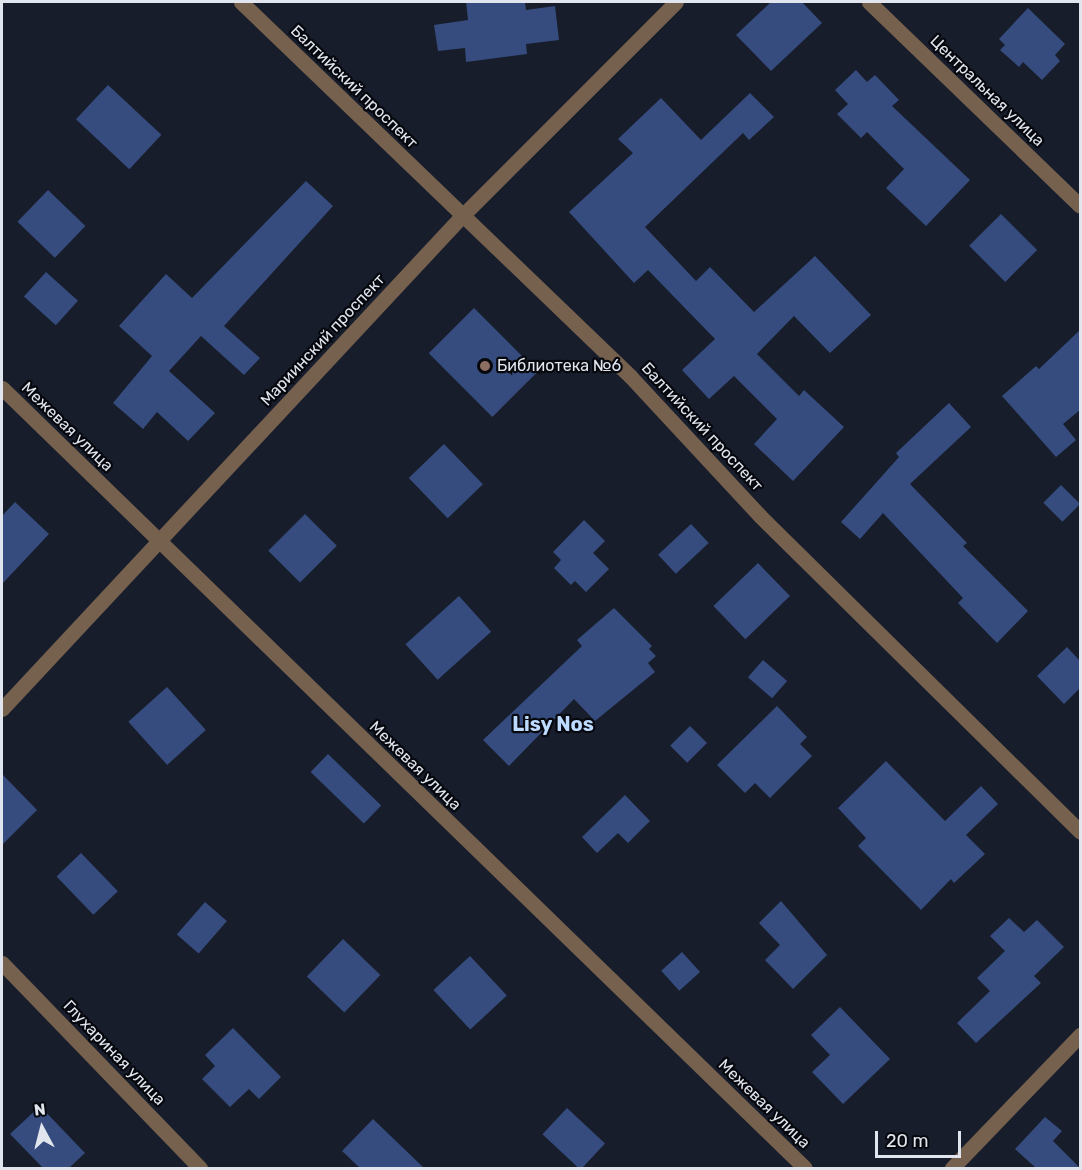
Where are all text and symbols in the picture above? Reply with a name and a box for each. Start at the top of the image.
street label: Балтийский проспект [287,21,421,153]
street label: Центральная улица [926,31,1048,151]
street label: Мариинский проспект [257,270,389,410]
place label: Библиотека №6 [497,356,621,376]
marker: Библиотека №6 [478,359,492,373]
street label: Балтийский проспект [637,359,767,495]
street label: Межевая улица [17,378,117,476]
district label: Lisy Nos [512,712,594,736]
street label: Межевая улица [365,717,465,815]
street label: Глухариная улица [59,997,169,1109]
street label: Межевая улица [714,1055,814,1153]
north arrow [12,1098,72,1158]
text: N [33,1100,47,1120]
scale bar [878,1119,964,1157]
text: 20 m [886,1130,928,1152]

